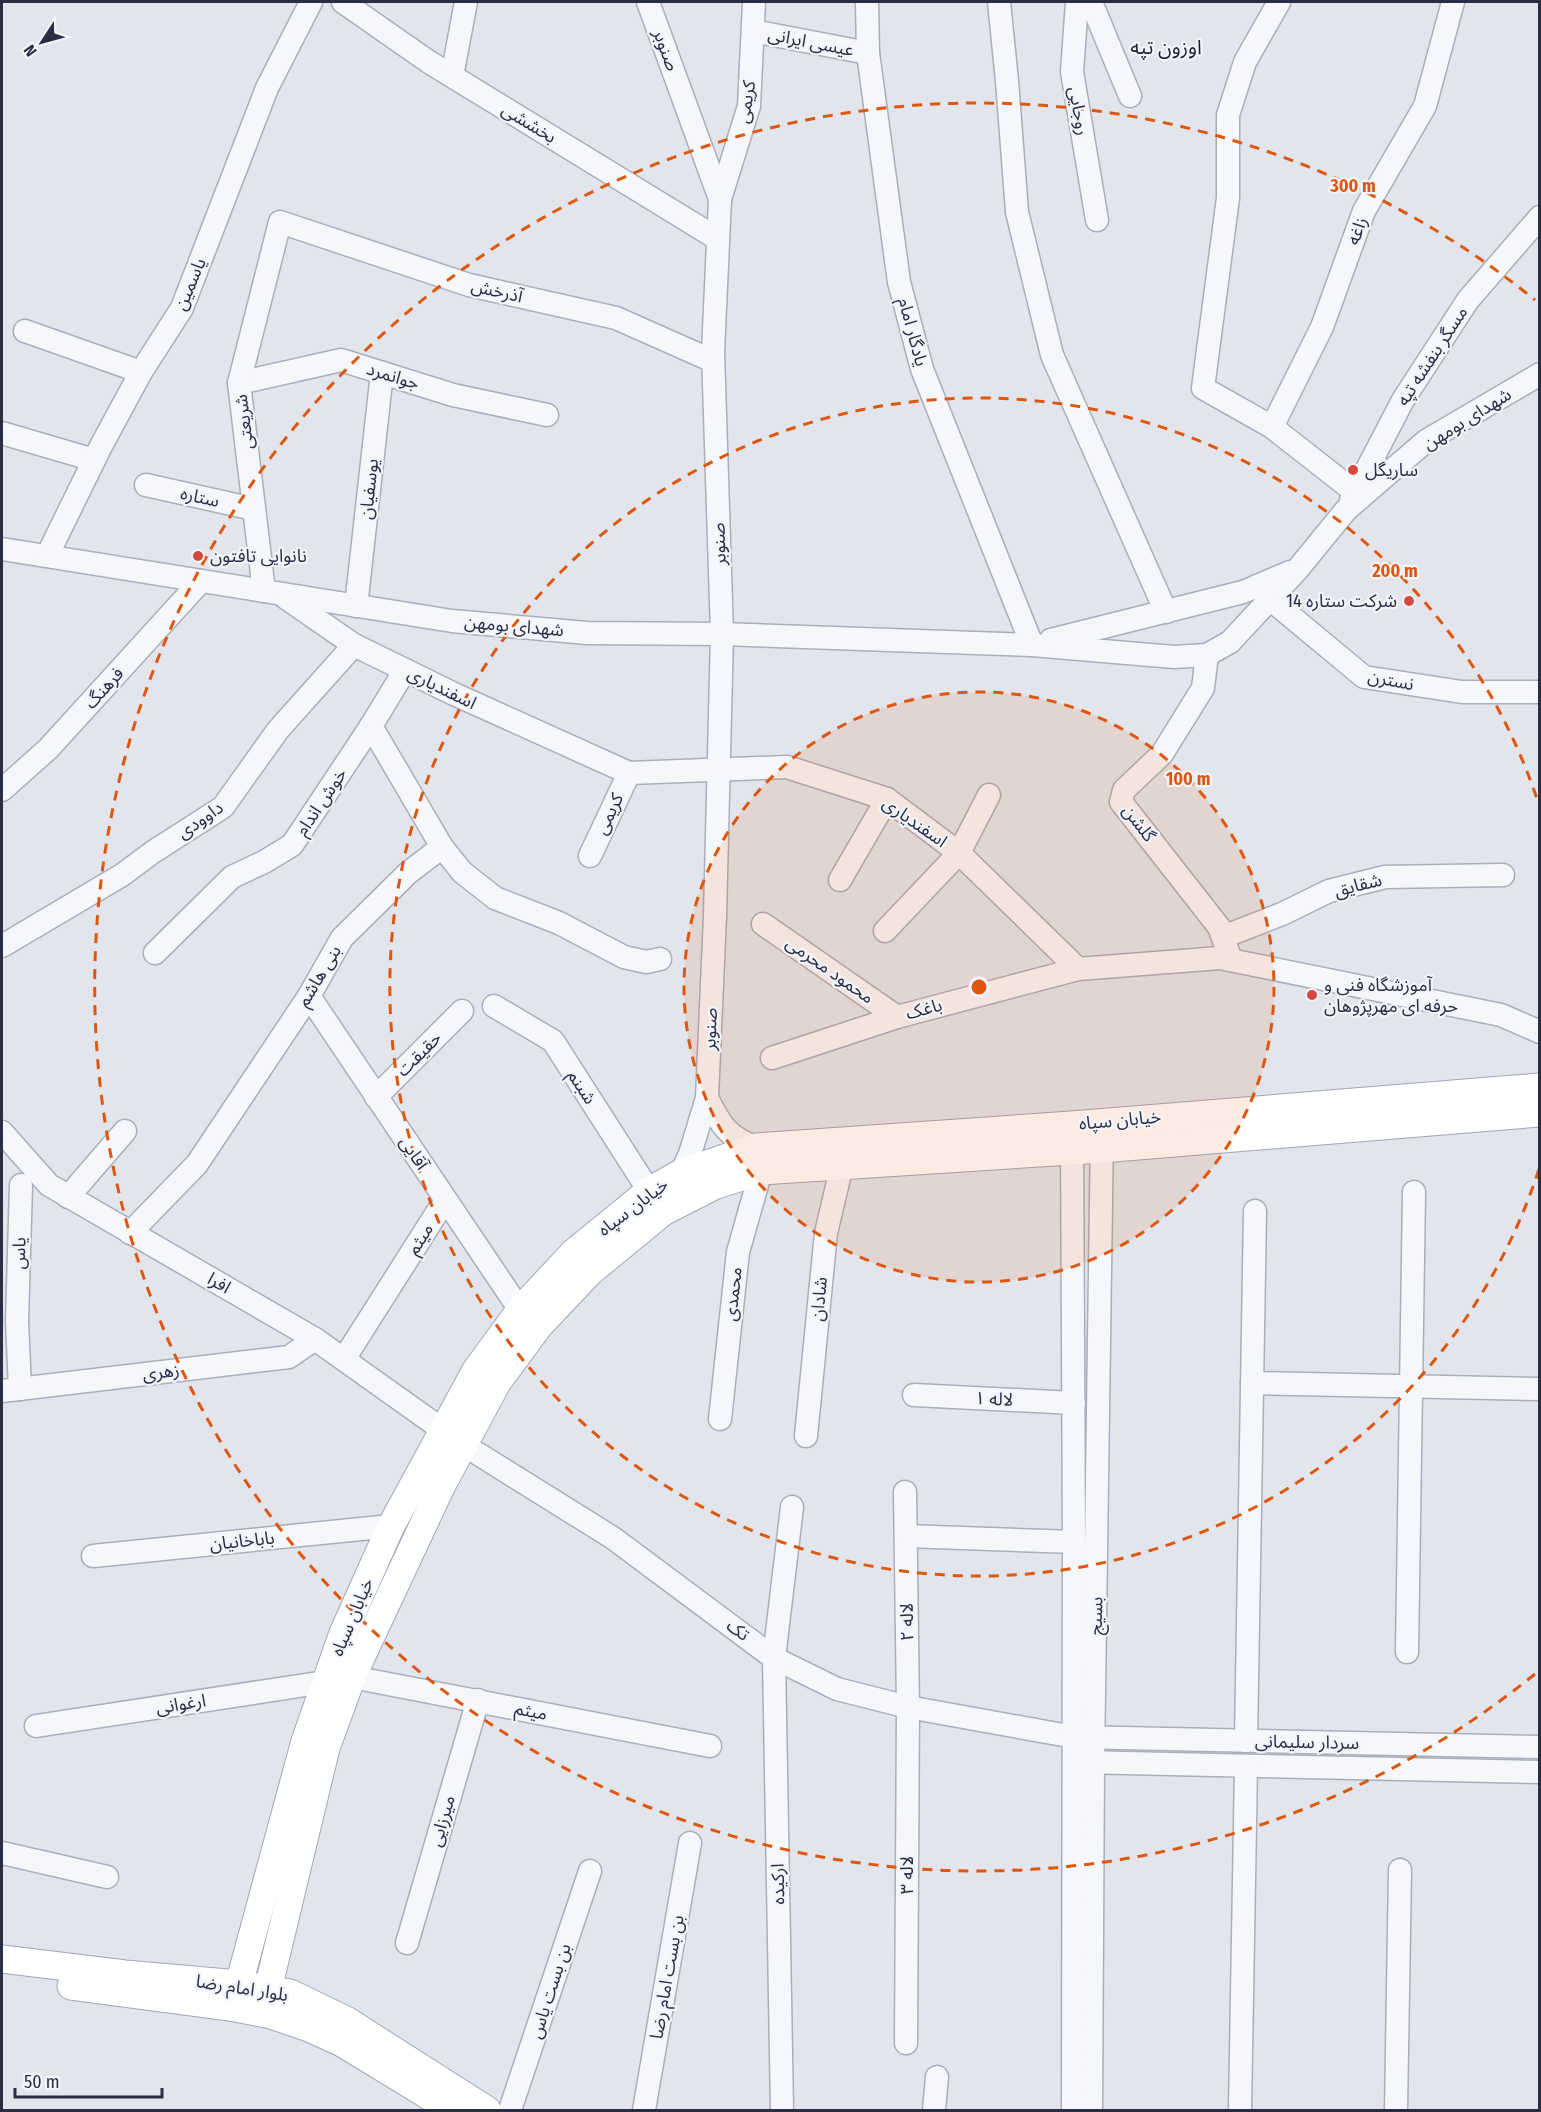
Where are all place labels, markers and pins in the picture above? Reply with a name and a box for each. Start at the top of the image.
place label: ساریگل [1365,459,1418,481]
marker: ساریگل [1346,463,1360,477]
place label: نانوایی تافتون [210,545,307,567]
marker: نانوایی تافتون [191,549,205,563]
place label: شرکت ستاره 14 [1286,590,1397,612]
marker: شرکت ستاره 14 [1402,594,1416,608]
place label: آموزشگاه فنی و حرفه ای مهرپژوهان [1324,974,1458,1017]
centre of rings [969,977,989,997]
marker: آموزشگاه فنی و حرفه ای مهرپژوهان [1305,988,1319,1002]

